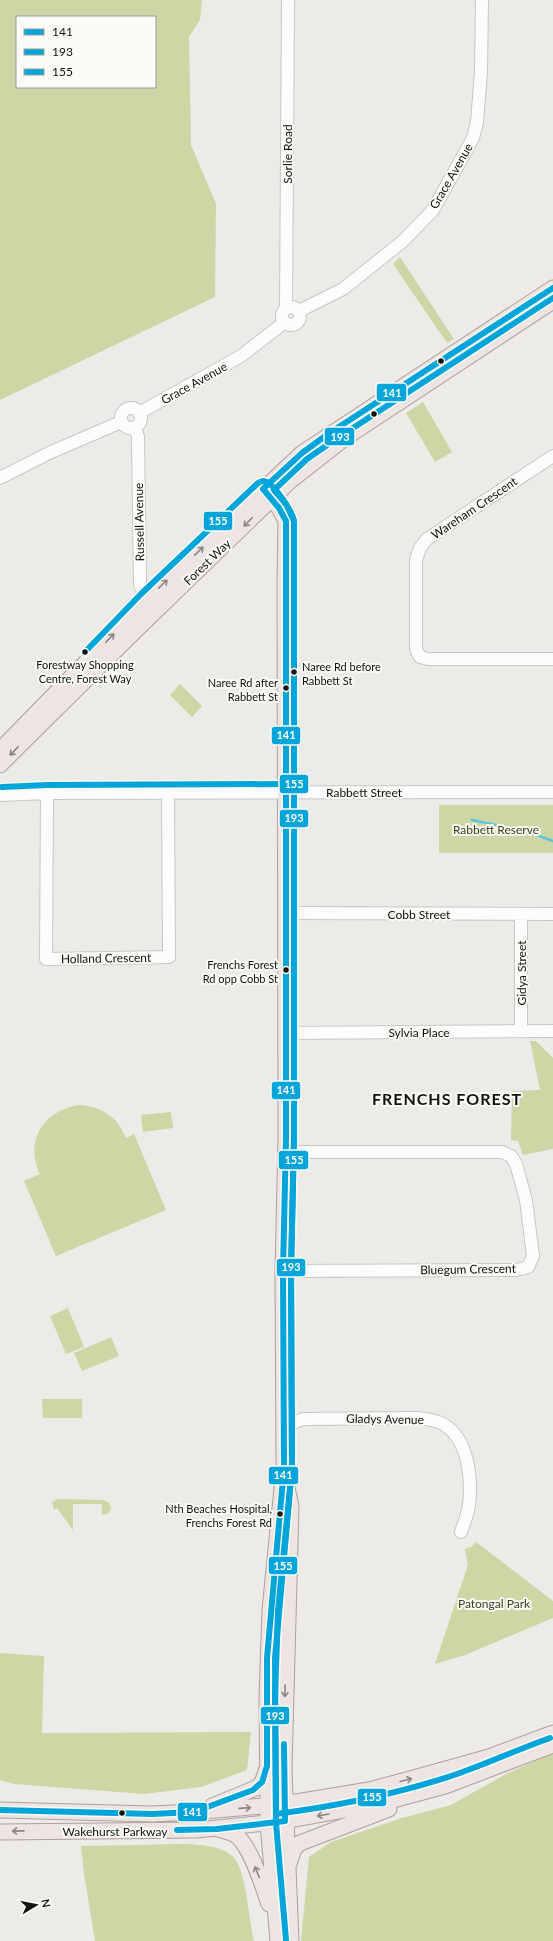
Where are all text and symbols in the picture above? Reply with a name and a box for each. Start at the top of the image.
legend [16,16,156,88]
text: 141 [52,24,73,39]
text: 193 [52,44,73,59]
text: 155 [52,64,73,79]
street label: Sorlie Road [280,124,295,184]
street label: Grace Avenue [426,141,476,211]
unlabelled marker [436,356,446,366]
street label: Grace Avenue [158,359,230,407]
line badge: 141 [376,383,407,402]
text: 141 [382,386,402,399]
unlabelled marker [369,409,379,419]
line badge: 193 [324,427,355,446]
text: 193 [330,430,350,443]
street label: Wareham Crescent [428,473,520,542]
street label: Russell Avenue [131,482,147,562]
line badge: 155 [203,511,233,531]
text: 155 [208,514,228,527]
one-way arrow [243,517,253,527]
street label: Forest Way [180,535,234,588]
one-way arrow [193,546,204,555]
one-way arrow [158,580,168,589]
one-way arrow [105,633,115,643]
marker: Forestway Shopping Centre, Forest Way [80,647,90,657]
place label: Forestway Shopping Centre, Forest Way [36,658,134,685]
place label: Naree Rd before Rabbett St [302,660,381,687]
marker: Naree Rd before Rabbett St [289,667,299,677]
place label: Naree Rd after Rabbett St [208,676,278,703]
marker: Naree Rd after Rabbett St [281,683,291,693]
line badge: 141 [271,726,301,745]
text: 141 [276,728,296,741]
one-way arrow [9,746,19,756]
line badge: 155 [279,774,309,794]
text: 155 [284,777,304,790]
street label: Rabbett Street [326,785,403,800]
line badge: 193 [279,809,309,828]
text: 193 [284,811,304,824]
park label: Rabbett Reserve [453,822,539,837]
street label: Cobb Street [388,907,451,922]
street label: Gidya Street [514,940,529,1006]
street label: Holland Crescent [61,950,152,966]
place label: Frenchs Forest Rd opp Cobb St [203,958,278,985]
marker: Frenchs Forest Rd opp Cobb St [281,965,291,975]
street label: Sylvia Place [388,1025,450,1040]
line badge: 141 [271,1081,301,1100]
text: 141 [276,1083,296,1096]
district label: FRENCHS FOREST [372,1089,522,1108]
line badge: 155 [278,1150,309,1170]
text: 155 [284,1153,304,1166]
line badge: 193 [276,1258,306,1277]
text: 193 [281,1260,301,1273]
street label: Bluegum Crescent [420,1261,517,1277]
street label: Gladys Avenue [346,1411,424,1427]
line badge: 141 [268,1466,299,1485]
text: 141 [273,1468,293,1481]
place label: Nth Beaches Hospital, Frenchs Forest Rd [165,1502,272,1529]
marker: Nth Beaches Hospital, Frenchs Forest Rd [275,1509,285,1519]
line badge: 155 [268,1556,298,1575]
text: 155 [273,1559,293,1572]
park label: Patongal Park [458,1596,531,1611]
one-way arrow [282,1684,289,1697]
line badge: 193 [260,1706,290,1725]
text: 193 [265,1709,285,1722]
one-way arrow [400,1776,413,1783]
line badge: 155 [357,1788,387,1807]
text: 155 [362,1790,382,1803]
line badge: 141 [177,1802,208,1822]
text: 141 [182,1805,202,1818]
one-way arrow [238,1805,251,1812]
unlabelled marker [117,1808,127,1818]
one-way arrow [317,1811,330,1819]
street label: Wakehurst Parkway [63,1824,168,1839]
one-way arrow [12,1827,25,1835]
one-way arrow [253,1867,261,1879]
north arrow [16,1885,56,1925]
text: N [39,1898,53,1908]

